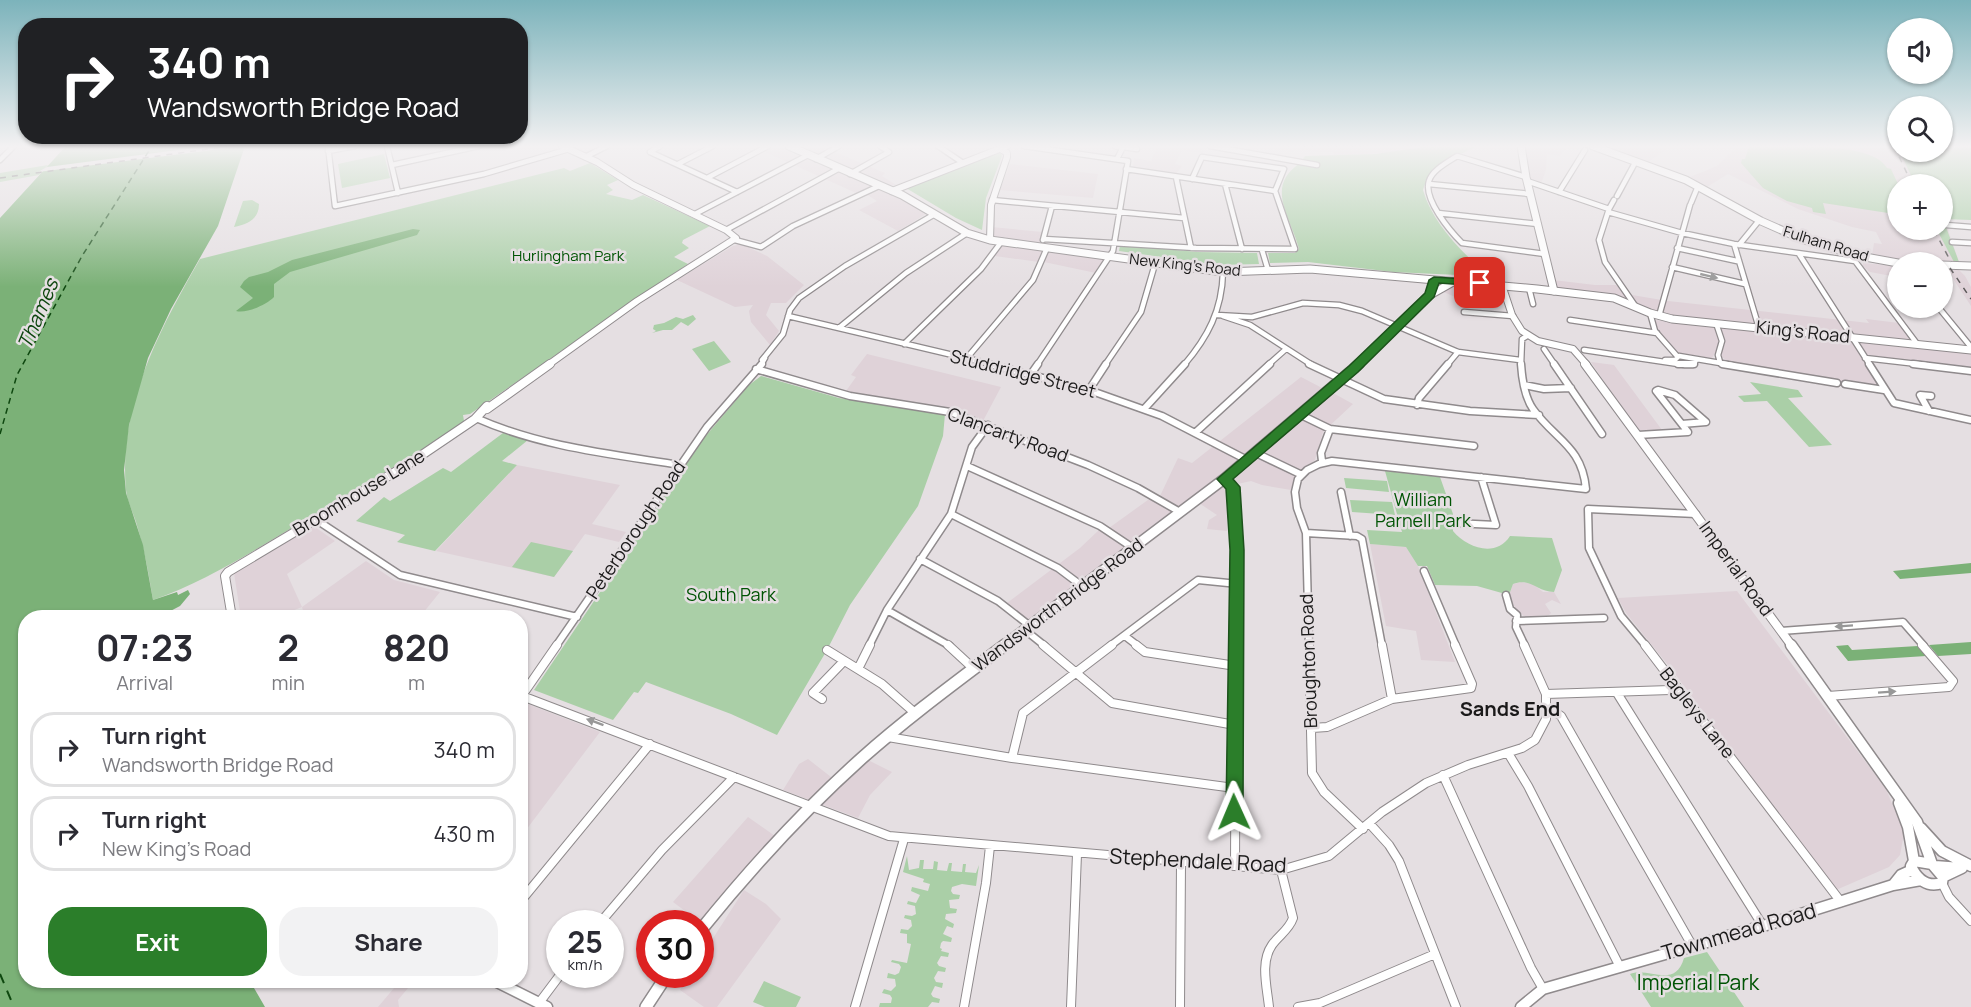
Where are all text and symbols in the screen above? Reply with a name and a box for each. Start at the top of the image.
map controls [1887,18,1953,318]
button: sound [1887,18,1953,84]
text: 340 m [147,33,271,91]
icon: right [48,42,126,120]
text: Wandsworth Bridge Road [147,88,460,125]
button: search [1887,96,1953,162]
button: + [1887,174,1953,240]
street label: Fulham Road [1781,221,1872,266]
park label: Hurlingham Park [512,245,625,266]
street label: New King's Road [1128,248,1242,281]
button: − [1887,252,1953,318]
pin [1454,257,1505,308]
icon: arrive [1463,266,1496,299]
one-way arrow [1699,271,1718,281]
water label: Thames [11,273,65,353]
street label: King's Road [1755,314,1851,348]
street label: Studdridge Street [948,343,1099,403]
street label: Clancarty Road [945,401,1072,467]
street label: Broomhouse Lane [288,443,429,541]
street label: Peterborough Road [580,456,690,603]
park label: William Parnell Park [1375,487,1472,532]
street label: Imperial Road [1694,516,1779,621]
street label: Wandsworth Bridge Road [967,532,1148,676]
park label: South Park [686,582,777,606]
street label: Broughton Road [1294,593,1322,729]
one-way arrow [1835,621,1854,631]
text: 07:23 [96,623,194,672]
text: 2 [277,623,299,672]
text: 820 [383,623,450,672]
street label: Bagleys Lane [1655,662,1741,763]
text: Arrival [116,669,173,696]
text: min [271,669,305,696]
text: m [408,669,425,696]
one-way arrow [1877,687,1896,696]
district label: Sands End [1460,695,1560,722]
one-way arrow [586,717,604,727]
text: Turn right [102,721,207,751]
icon: right [51,733,84,766]
text: 340 m [433,735,495,765]
text: Wandsworth Bridge Road [102,751,333,778]
position arrow [1202,780,1266,844]
text: Turn right [102,805,207,835]
icon: right [51,817,84,850]
text: 430 m [433,819,495,849]
text: New King's Road [102,835,251,862]
street label: Stephendale Road [1109,841,1287,879]
street label: Townmead Road [1658,896,1819,966]
button: Exit [48,907,267,976]
button: Share [279,907,498,976]
speed limit sign: 30 [636,910,714,988]
text: 25 [567,921,603,962]
text: km/h [568,954,602,975]
park label: Imperial Park [1637,968,1760,996]

